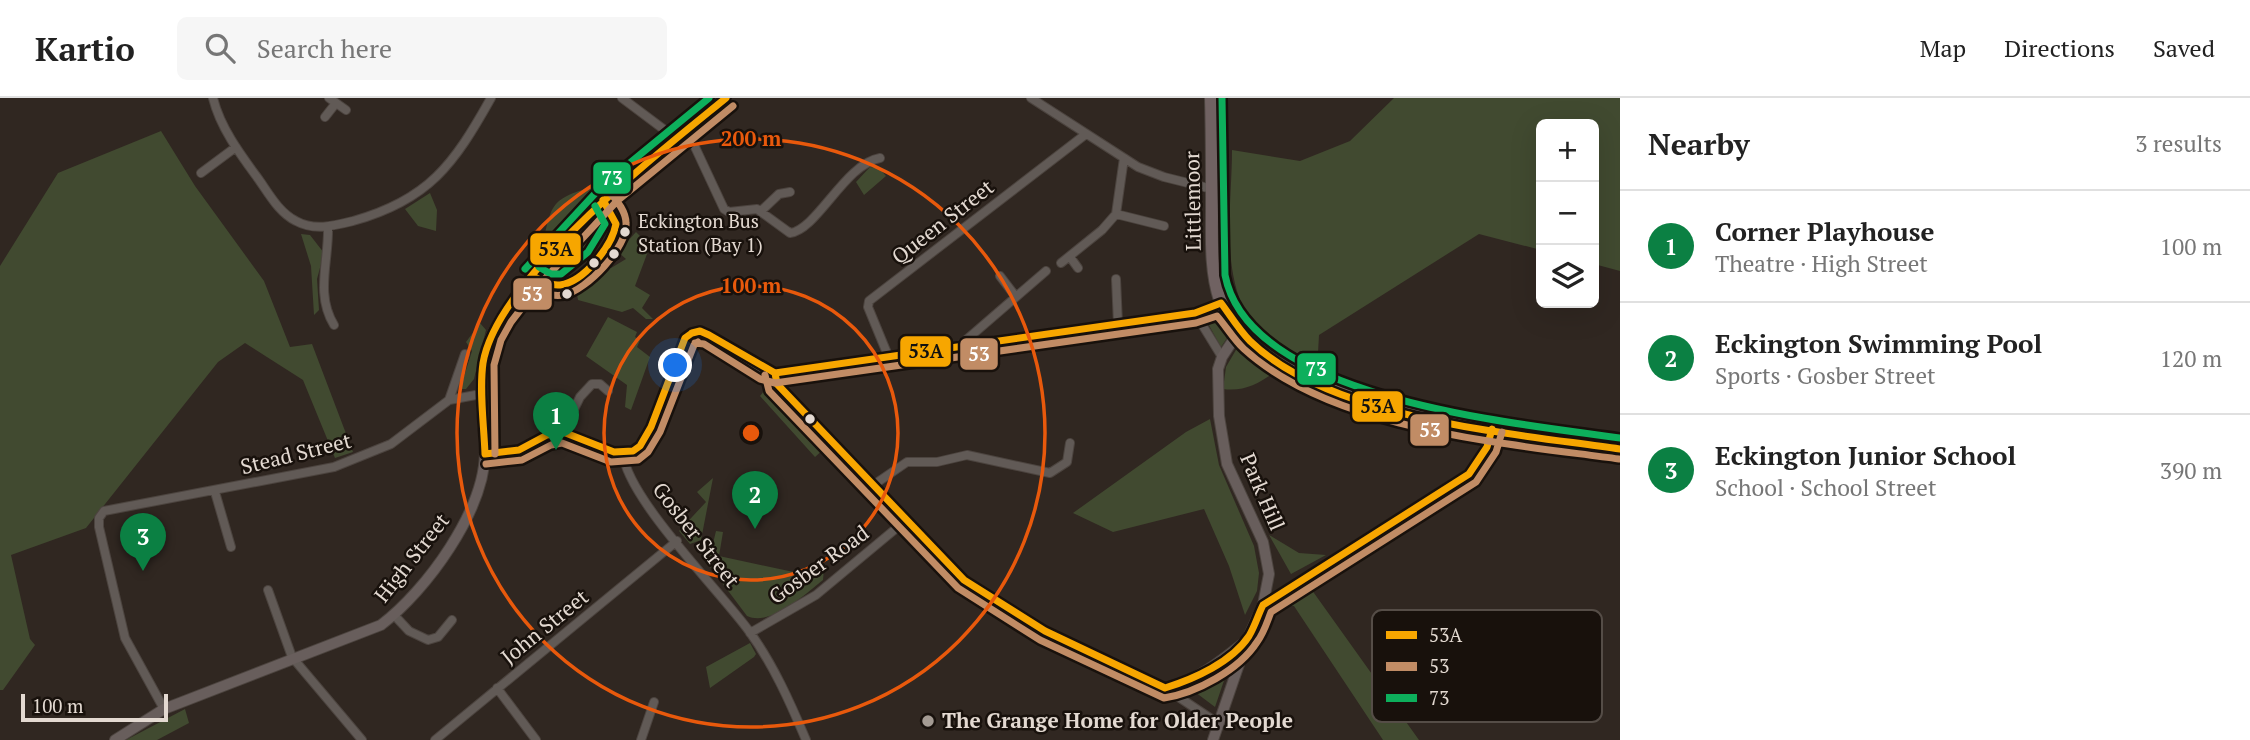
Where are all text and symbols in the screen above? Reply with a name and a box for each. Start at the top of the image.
search box [177,17,667,80]
text: Kartio [35,27,135,70]
icon: search [201,29,239,67]
text: Search here [257,31,392,65]
text: Map [1920,32,1966,64]
text: Directions [2004,32,2115,64]
text: Saved [2153,32,2215,64]
map controls [1536,119,1599,308]
button: + [1536,119,1599,182]
text: 200 m [721,124,782,152]
text: Nearby [1648,124,1750,164]
text: 3 results [2135,128,2222,159]
street label: Littlemoor [1177,151,1207,251]
line badge: 73 [592,161,632,195]
text: 73 [601,165,623,190]
street label: Queen Street [886,172,999,270]
button: − [1536,182,1599,245]
place label: Eckington Bus Station (Bay 1) [638,208,763,257]
text: Corner Playhouse [1715,214,1934,248]
marker: Eckington Bus Station (Bay 1) [618,225,632,239]
text: 1 [1665,231,1678,262]
text: 100 m [2160,231,2222,262]
line badge: 53A [529,232,582,266]
text: 53A [538,236,574,261]
button: layers [1536,245,1599,308]
unlabelled marker [607,247,621,261]
text: Theatre · High Street [1715,248,1928,279]
unlabelled marker [587,256,601,270]
text: 100 m [721,271,782,299]
line badge: 53 [512,277,553,311]
text: 53 [521,281,543,306]
unlabelled marker [560,287,574,301]
text: Eckington Swimming Pool [1715,326,2042,360]
line badge: 53A [899,335,952,368]
line badge: 53 [959,337,999,371]
text: 53A [908,338,944,363]
text: 53 [968,341,990,366]
text: 2 [1665,343,1678,374]
text: 120 m [2160,343,2222,374]
your location [658,348,692,382]
line badge: 73 [1296,352,1337,386]
text: 73 [1305,356,1327,381]
text: Sports · Gosber Street [1715,360,1935,391]
line badge: 53A [1351,390,1404,423]
pin: 1 [533,392,579,450]
text: 53A [1360,393,1396,418]
unlabelled marker [803,412,817,426]
line badge: 53 [1409,413,1450,447]
text: 53 [1419,417,1441,442]
centre of rings [739,421,763,445]
street label: Stead Street [238,426,354,480]
text: Eckington Junior School [1715,438,2016,472]
street label: Park Hill [1234,449,1292,535]
text: 3 [1665,455,1678,486]
text: 390 m [2160,455,2222,486]
pin: 2 [732,471,778,529]
text: School · School Street [1715,472,1936,503]
street label: Gosber Street [647,476,747,593]
street label: High Street [368,507,455,608]
pin: 3 [120,513,166,571]
street label: Gosber Road [763,518,874,610]
street label: John Street [495,582,594,670]
legend [1372,610,1602,722]
text: 53A [1429,622,1462,647]
text: 53 [1429,653,1449,678]
text: 73 [1429,685,1449,710]
scale bar [21,691,168,723]
text: 100 m [32,693,83,718]
place label: The Grange Home for Older People [942,706,1293,734]
marker: The Grange Home for Older People [920,713,936,729]

